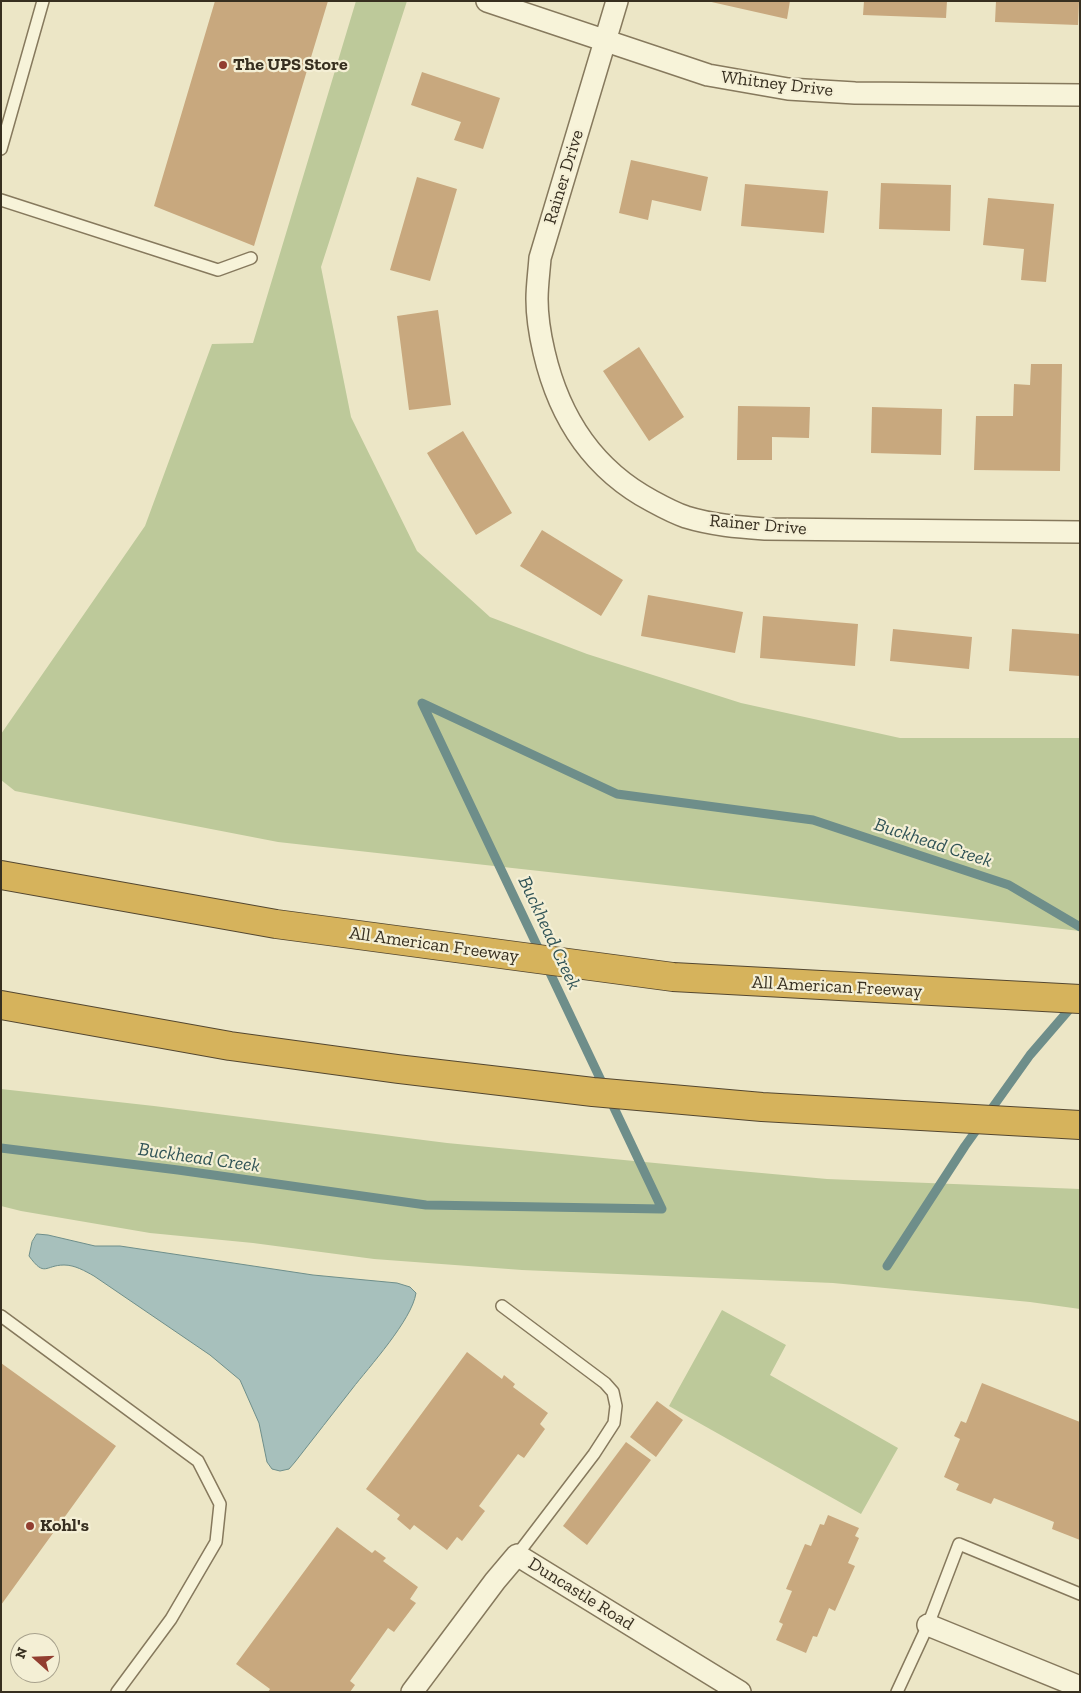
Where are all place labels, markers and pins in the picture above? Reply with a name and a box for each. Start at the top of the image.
place label: The UPS Store [233,54,348,76]
marker: The UPS Store [217,59,229,71]
place label: Kohl's [40,1515,89,1537]
marker: Kohl's [24,1520,36,1532]

